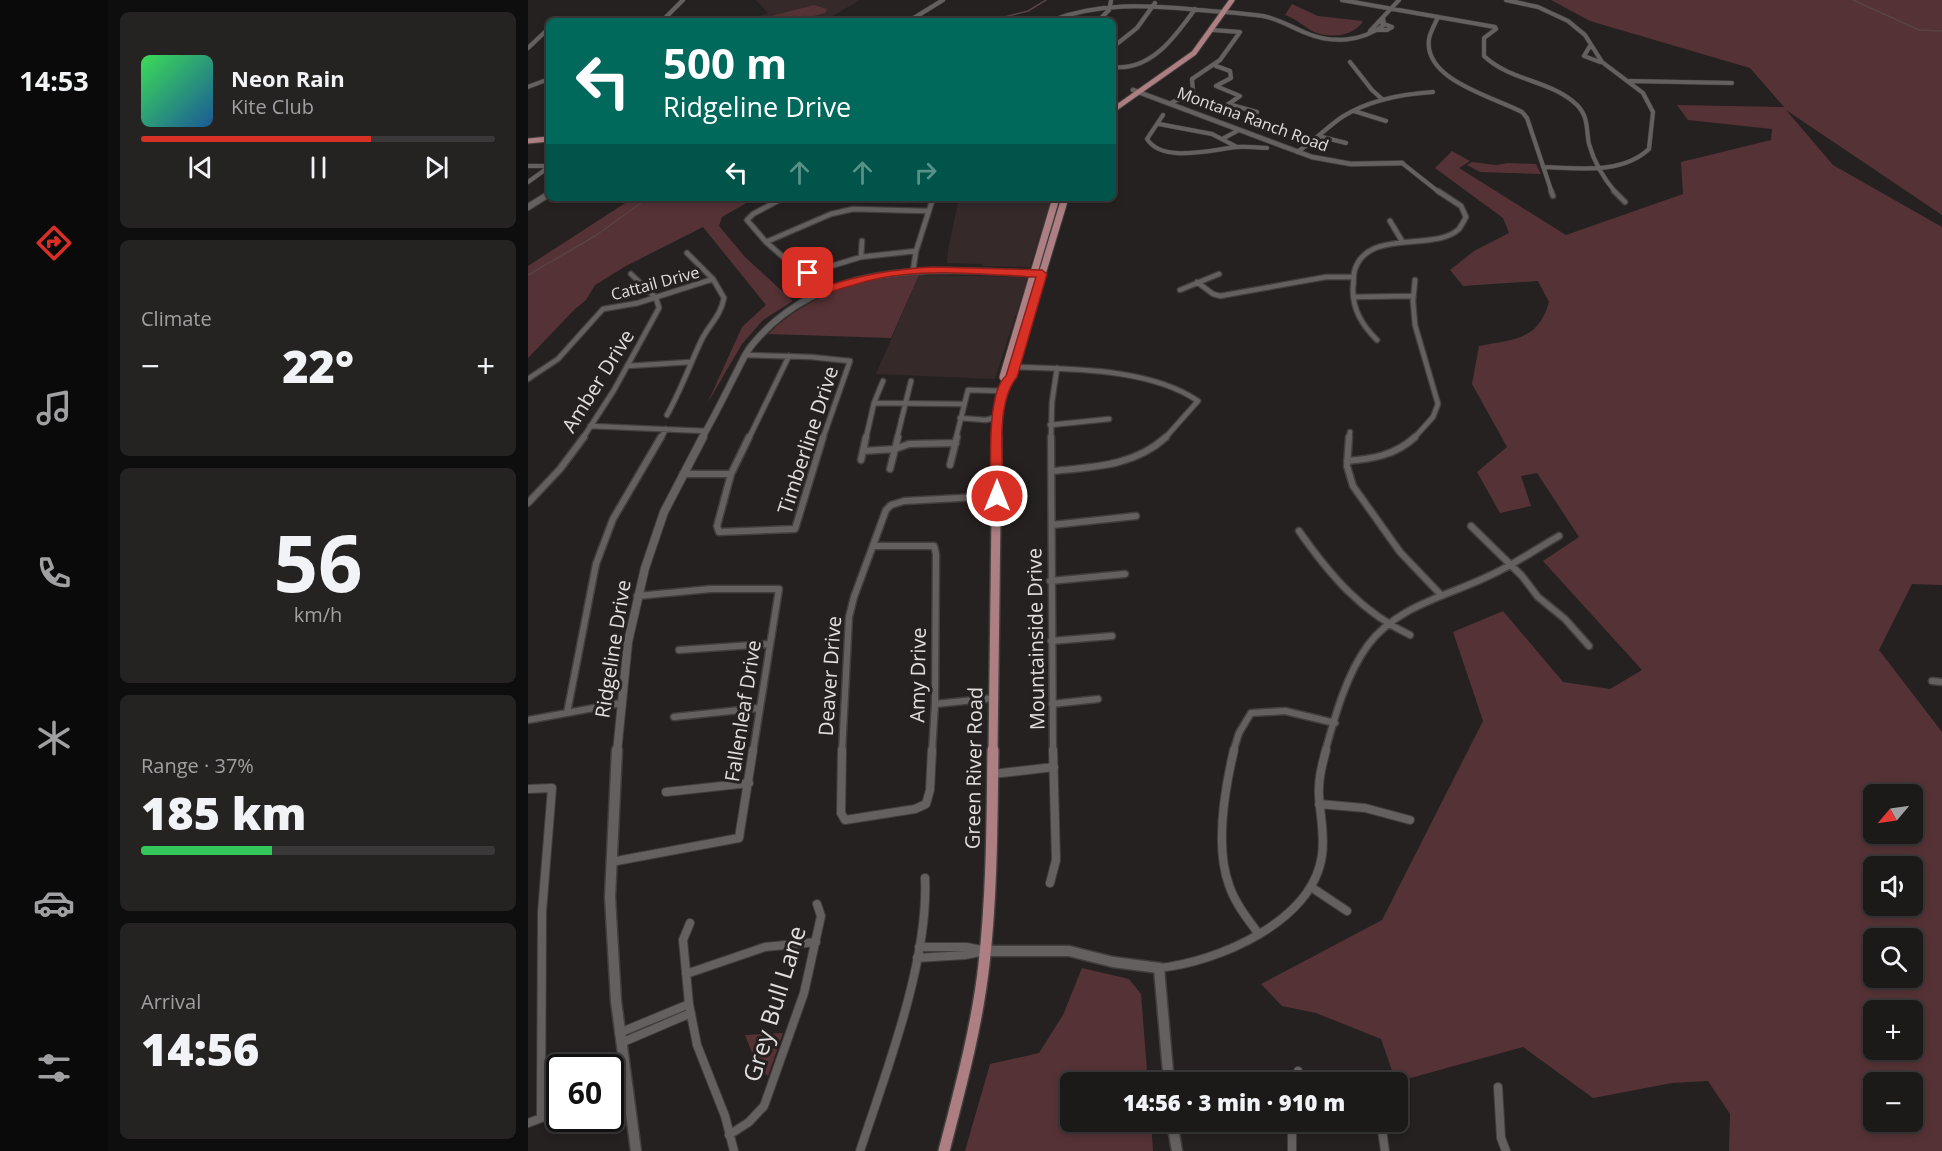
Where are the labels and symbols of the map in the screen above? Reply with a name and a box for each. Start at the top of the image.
street label: Montana Ranch Road [1174,81,1332,157]
pin [782,247,833,298]
street label: Cattail Drive [608,261,702,305]
street label: Amber Drive [555,324,640,437]
street label: Timberline Drive [771,362,844,517]
position arrow [965,464,1029,528]
street label: Mountainside Drive [1020,548,1051,730]
street label: Ridgeline Drive [588,578,637,720]
street label: Deaver Drive [812,615,847,737]
street label: Amy Drive [903,627,932,723]
street label: Fallenleaf Drive [718,638,767,784]
street label: Green River Road [959,687,988,849]
north arrow [1863,784,1923,844]
street label: Grey Bull Lane [734,921,813,1086]
speed limit sign: 60 [546,1054,624,1132]

